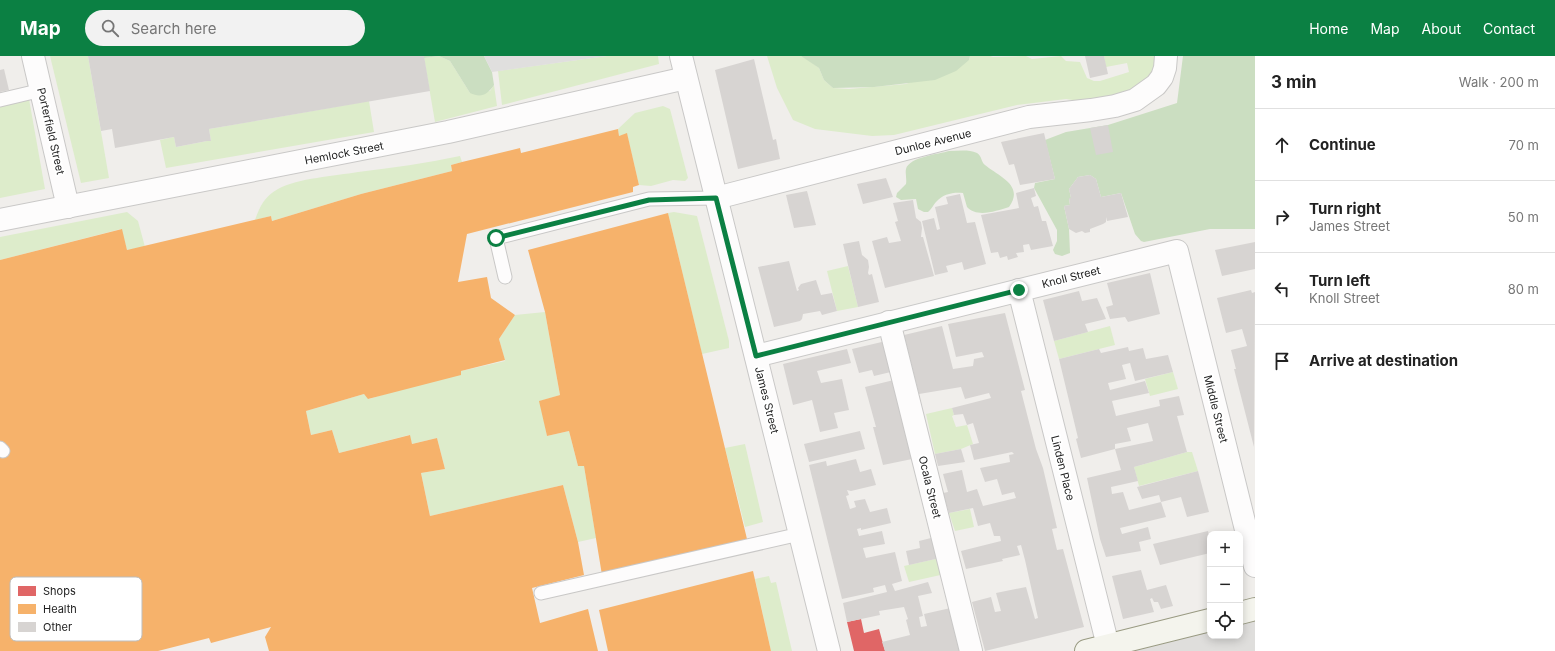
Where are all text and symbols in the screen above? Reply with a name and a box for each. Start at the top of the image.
search box [85,10,365,46]
text: Map [20,17,61,40]
icon: search [99,17,121,39]
text: Search here [131,19,216,38]
text: Home [1309,20,1348,37]
text: Map [1370,20,1400,37]
text: About [1422,20,1461,37]
text: Contact [1483,20,1535,37]
text: 3 min [1271,72,1317,92]
text: Walk · 200 m [1459,74,1539,90]
street label: Porterfield Street [34,86,68,176]
street label: Dunloe Avenue [893,126,973,158]
icon: ahead [1271,134,1293,156]
text: Continue [1309,135,1376,154]
text: 70 m [1509,137,1539,153]
street label: Hemlock Street [303,138,385,167]
text: Turn right [1309,199,1381,218]
icon: right [1271,206,1293,228]
text: 50 m [1508,209,1539,225]
text: James Street [1309,218,1390,234]
route start [487,229,505,247]
street label: Knoll Street [1040,263,1102,291]
text: Turn left [1309,271,1370,290]
icon: left [1271,278,1293,300]
route end [1010,281,1028,299]
text: 80 m [1508,281,1539,297]
text: Knoll Street [1309,290,1380,306]
icon: arrive [1271,350,1293,372]
text: Arrive at destination [1309,351,1458,370]
street label: James Street [752,365,782,435]
street label: Middle Street [1201,374,1231,445]
street label: Linden Place [1048,434,1078,502]
street label: Ocala Street [915,454,945,520]
map controls [1207,531,1243,639]
button: + [1207,531,1243,567]
button: − [1207,567,1243,603]
legend [10,577,142,641]
text: Shops [43,584,76,598]
text: Health [43,602,77,616]
button: locate [1207,603,1243,639]
text: Other [43,620,72,634]

